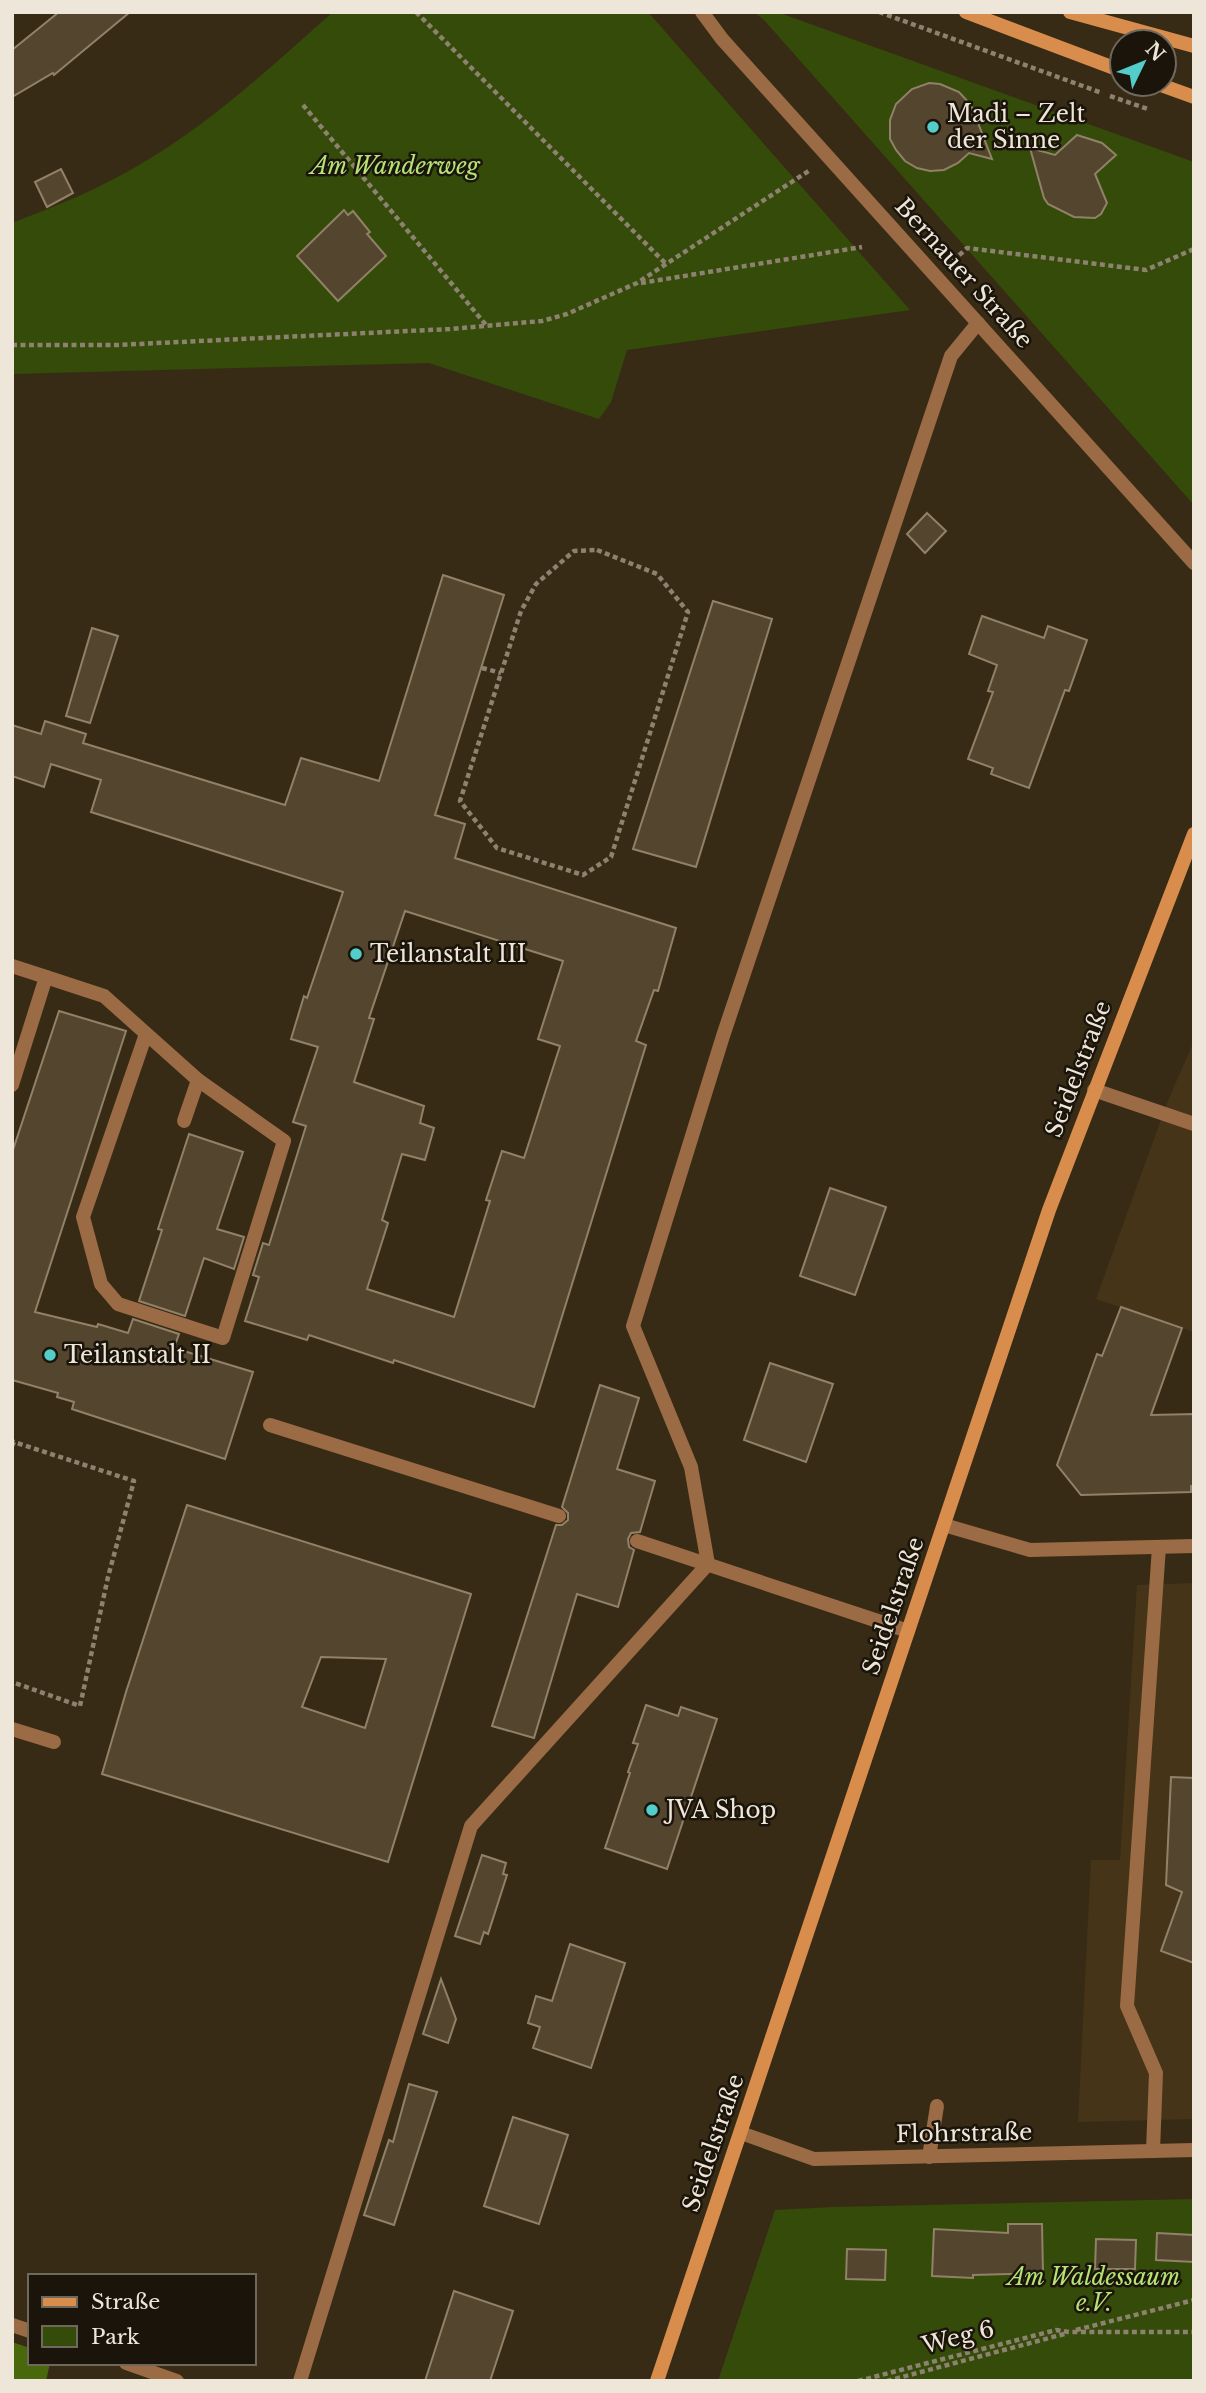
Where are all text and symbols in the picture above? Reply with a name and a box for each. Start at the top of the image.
north arrow [1108,28,1178,98]
text: N [1141,37,1170,66]
place label: Madi – Zelt der Sinne [947,100,1085,154]
marker: Madi – Zelt der Sinne [925,119,941,135]
park label: Am Wanderweg [308,152,481,180]
street label: Bernauer Straße [889,192,1039,354]
place label: Teilanstalt III [370,940,526,968]
marker: Teilanstalt III [348,946,364,962]
street label: Seidelstraße [1039,997,1117,1141]
place label: Teilanstalt II [64,1341,211,1369]
marker: Teilanstalt II [42,1347,58,1363]
street label: Seidelstraße [856,1533,930,1679]
place label: JVA Shop [663,1796,776,1824]
marker: JVA Shop [644,1802,660,1818]
street label: Seidelstraße [676,2070,750,2216]
street label: Flohrstraße [896,2118,1032,2148]
park label: Am Waldessaum e.V. [1005,2263,1180,2317]
legend [28,2274,256,2365]
text: Straße [91,2289,160,2315]
street label: Weg 6 [918,2315,997,2360]
text: Park [91,2324,140,2350]

